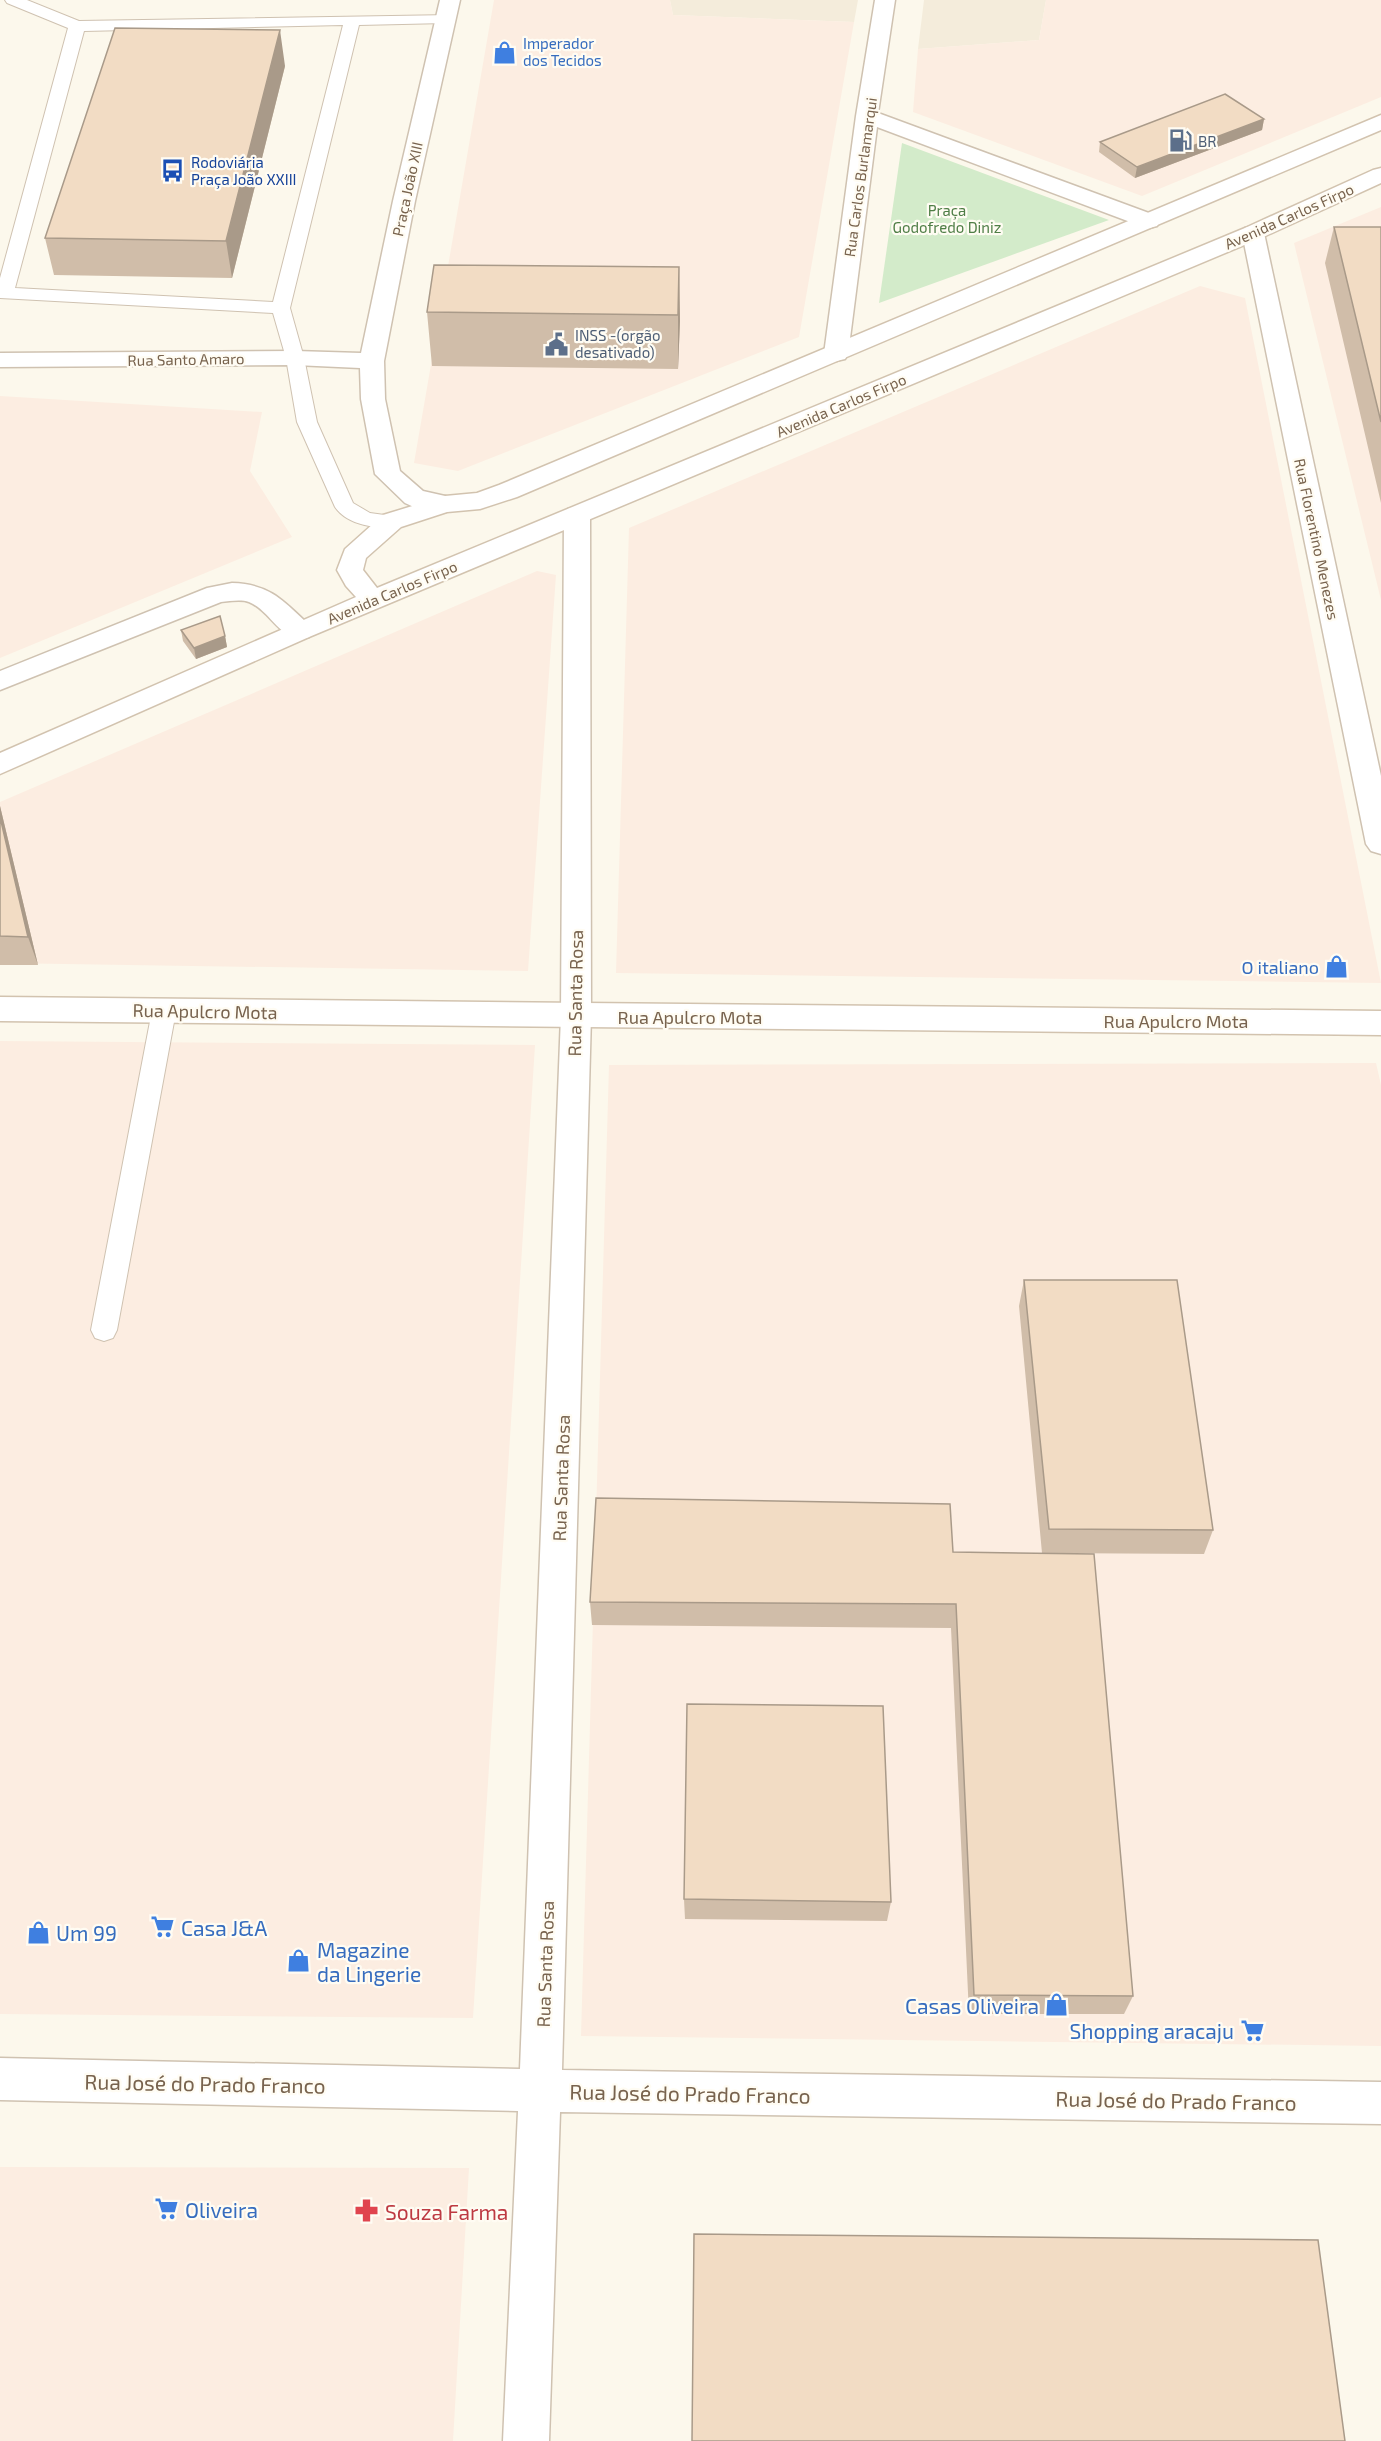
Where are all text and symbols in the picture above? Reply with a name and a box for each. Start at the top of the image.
place label: Imperador dos Tecidos [523,34,602,69]
shop icon: Imperador dos Tecidos [492,39,518,65]
street label: Rua Carlos Burlamarqui [840,96,880,258]
fuel station icon: BR [1167,128,1193,154]
place label: BR [1198,132,1217,150]
street label: Praça João XIII [388,140,427,238]
place label: Rodoviária Praça João XXIII [191,153,297,189]
bus stop icon: Rodoviária Praça João XXIII [160,158,186,184]
street label: Avenida Carlos Firpo [1222,179,1356,253]
park label: Praça Godofredo Diniz [893,201,1001,236]
place label: INSS -(orgão desativado) [575,326,660,361]
public building icon: INSS -(orgão desativado) [544,331,570,357]
street label: Rua Santo Amaro [127,349,245,369]
street label: Avenida Carlos Firpo [773,369,909,441]
street label: Rua Florentino Menezes [1291,457,1343,621]
street label: Avenida Carlos Firpo [324,556,460,628]
street label: Rua Santa Rosa [563,929,587,1057]
shop icon: O italiano [1324,954,1350,980]
place label: O italiano [1241,956,1319,978]
street label: Rua Apulcro Mota [132,999,278,1023]
street label: Rua Apulcro Mota [618,1006,762,1028]
street label: Rua Apulcro Mota [1104,1010,1248,1032]
street label: Rua Santa Rosa [548,1414,574,1542]
street label: Rua Santa Rosa [532,1900,558,2028]
supermarket icon: Casa J&A [150,1914,176,1940]
place label: Casa J&A [181,1915,267,1940]
shop icon: Um 99 [25,1919,51,1945]
place label: Um 99 [56,1920,117,1945]
place label: Magazine da Lingerie [317,1937,421,1986]
shop icon: Magazine da Lingerie [286,1948,312,1974]
shop icon: Casas Oliveira [1044,1992,1070,2018]
place label: Casas Oliveira [905,1993,1039,2018]
supermarket icon: Shopping aracaju [1239,2017,1265,2043]
place label: Shopping aracaju [1069,2018,1234,2044]
street label: Rua José do Prado Franco [84,2068,326,2098]
street label: Rua José do Prado Franco [569,2078,811,2108]
street label: Rua José do Prado Franco [1055,2085,1297,2115]
supermarket icon: Oliveira [154,2196,180,2222]
place label: Oliveira [185,2197,258,2222]
pharmacy icon: Souza Farma [354,2198,380,2224]
place label: Souza Farma [385,2199,508,2224]

